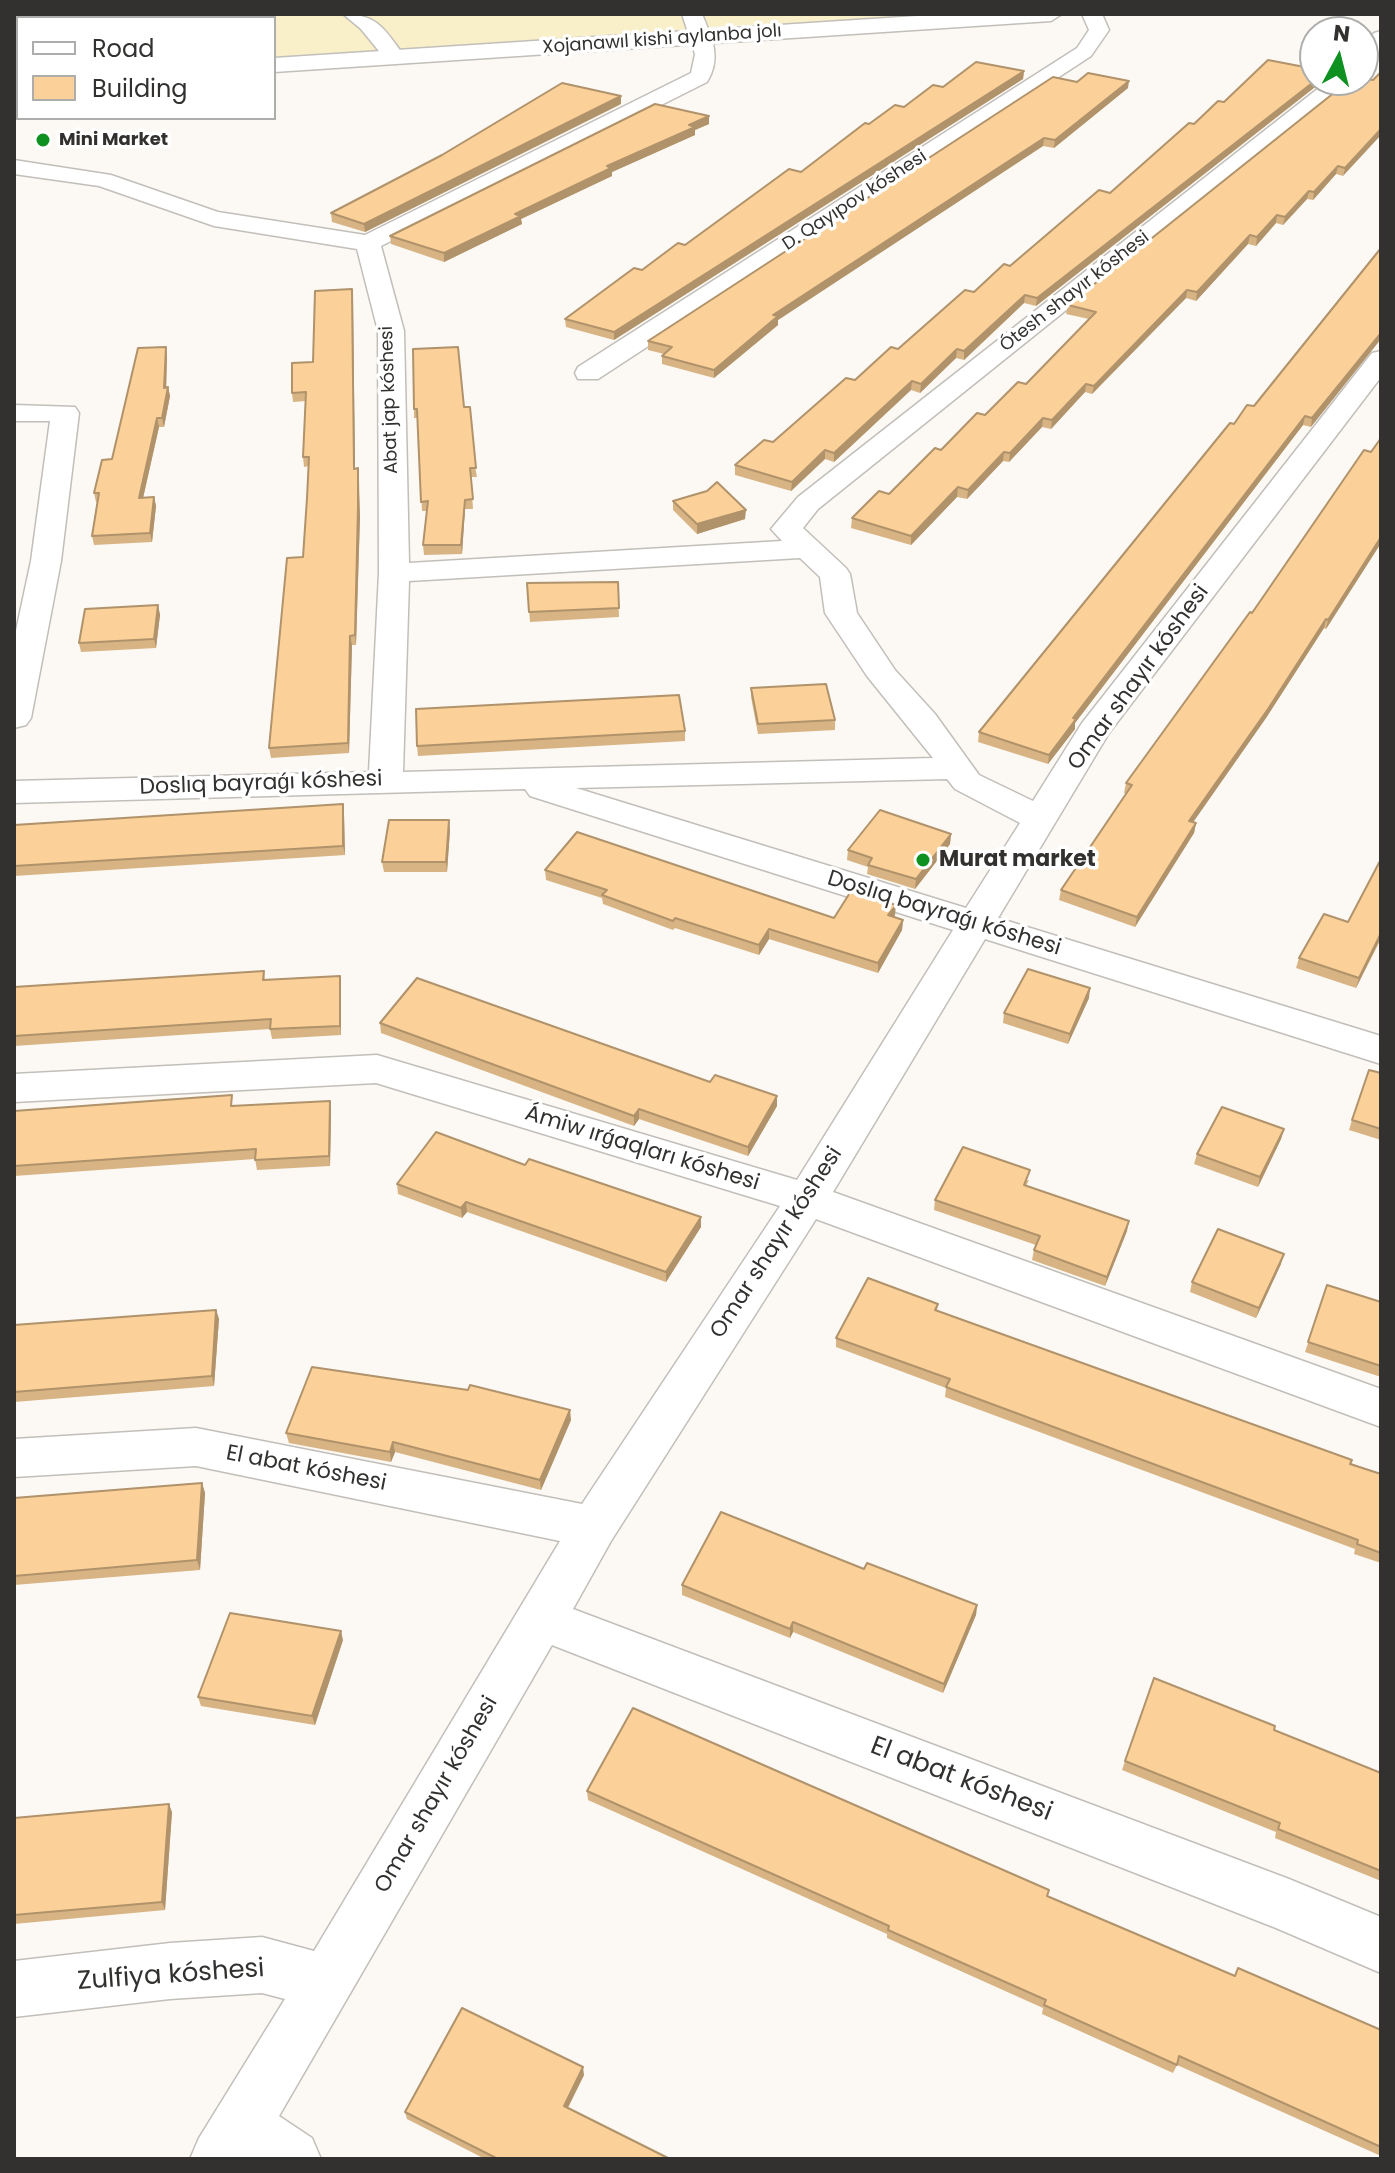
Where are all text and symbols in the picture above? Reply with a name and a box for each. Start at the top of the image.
legend [16,16,276,120]
north arrow [1299,16,1379,96]
text: N [1332,17,1352,50]
street label: Xojanawıl kishi aylanba jolı [542,21,782,59]
text: Road [92,32,154,65]
text: Building [92,72,188,105]
place label: Mini Market [59,129,168,151]
marker: Mini Market [34,131,52,149]
street label: D. Qayıpov kóshesi [779,146,931,256]
street label: Ótesh shayır kóshesi [996,227,1154,357]
street label: Abat jap kóshesi [377,326,403,474]
street label: Omar shayır kóshesi [1063,580,1215,776]
street label: Doslıq bayraǵı kóshesi [139,767,383,801]
place label: Murat market [939,847,1096,873]
marker: Murat market [914,851,932,869]
street label: Doslıq bayraǵı kóshesi [824,866,1064,962]
street label: Ámiw ırǵaqları kóshesi [522,1101,762,1197]
street label: Omar shayır kóshesi [705,1142,849,1344]
street label: El abat kóshesi [224,1441,388,1497]
street label: Omar shayır kóshesi [370,1692,504,1898]
street label: El abat kóshesi [866,1731,1056,1829]
street label: Zulfiya kóshesi [76,1954,266,1998]

